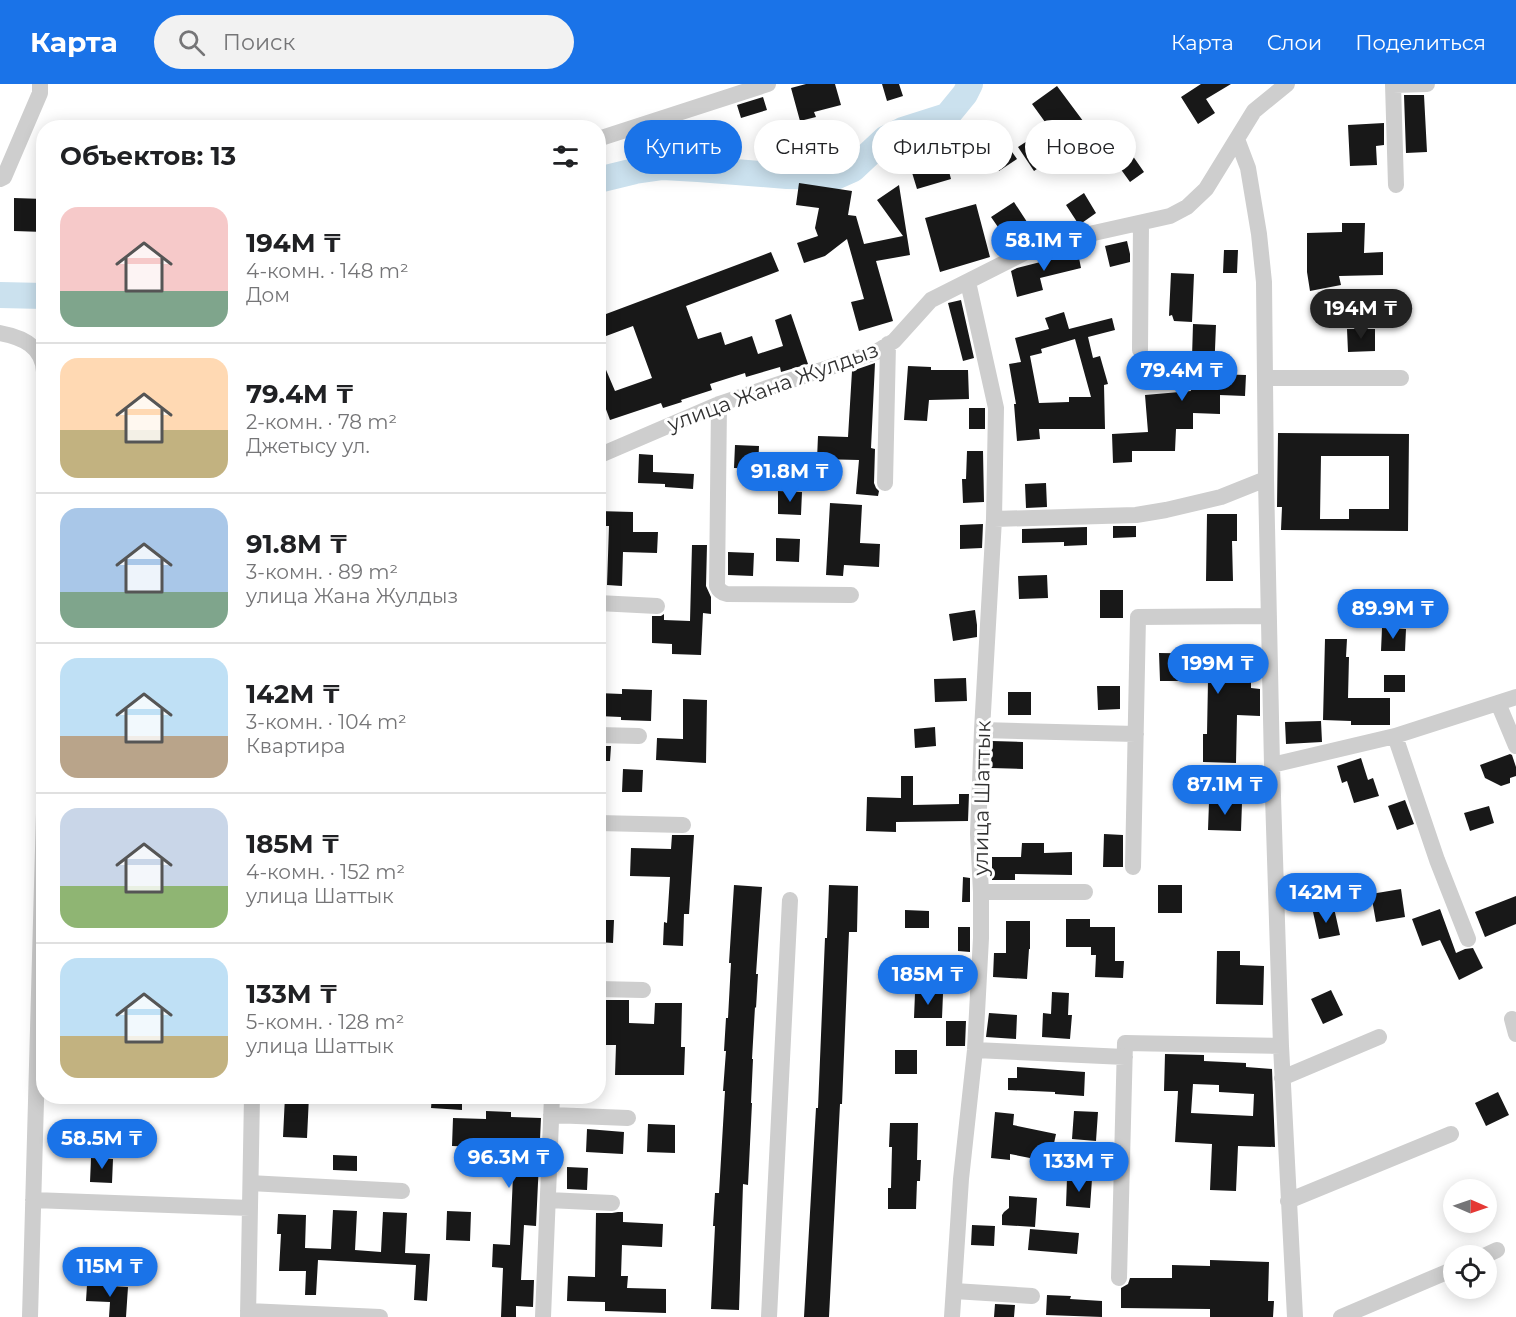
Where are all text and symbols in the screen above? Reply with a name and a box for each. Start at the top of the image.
search box [154,15,574,69]
text: Карта [30,25,118,59]
icon: search [175,26,208,59]
text: Поиск [223,29,295,56]
text: Карта [1171,30,1234,55]
text: Слои [1267,30,1322,55]
text: Поделиться [1355,30,1486,55]
chip: Купить [624,120,742,174]
chip: Снять [754,120,860,174]
chip: Фильтры [872,120,1013,174]
chip: Новое [1025,120,1136,174]
text: Объектов: 13 [60,140,236,172]
icon: filters [549,140,582,173]
pin: 58.1M ₸ [989,221,1099,272]
text: 194M ₸ [246,227,342,259]
text: 58.1M ₸ [1005,228,1083,252]
icon: home [108,231,180,303]
text: 4-комн. · 148 m² [246,259,409,283]
text: Дом [246,283,290,307]
pin: 194M ₸ [1312,289,1410,340]
text: 194M ₸ [1324,296,1398,320]
street label: улица Жана Жулдыз [663,337,882,437]
pin: 79.4M ₸ [1127,351,1237,402]
text: 79.4M ₸ [1140,358,1224,382]
text: 79.4M ₸ [246,378,354,410]
icon: home [108,382,180,454]
text: 2-комн. · 78 m² [246,410,397,434]
text: Джетысу ул. [246,434,370,458]
pin: 91.8M ₸ [735,452,845,503]
text: 91.8M ₸ [751,459,829,483]
text: 91.8M ₸ [246,528,348,560]
icon: home [108,532,180,604]
text: 3-комн. · 89 m² [246,560,398,584]
text: улица Жана Жулдыз [246,584,458,608]
pin: 89.9M ₸ [1338,589,1448,640]
text: 89.9M ₸ [1352,596,1435,620]
pin: 199M ₸ [1169,644,1267,695]
text: 199M ₸ [1182,651,1254,675]
text: 142M ₸ [246,678,341,710]
icon: home [108,682,180,754]
text: 3-комн. · 104 m² [246,710,407,734]
street label: улица Шаттык [968,720,995,877]
text: Квартира [246,734,346,758]
pin: 87.1M ₸ [1170,765,1280,816]
text: 87.1M ₸ [1187,772,1263,796]
text: 185M ₸ [246,828,340,860]
icon: home [108,832,180,904]
text: 4-комн. · 152 m² [246,860,405,884]
pin: 142M ₸ [1277,873,1375,924]
text: 142M ₸ [1290,880,1362,904]
text: улица Шаттык [246,884,394,908]
pin: 185M ₸ [879,955,977,1006]
text: 185M ₸ [892,962,964,986]
text: 133M ₸ [246,978,338,1010]
icon: home [108,982,180,1054]
text: 5-комн. · 128 m² [246,1010,404,1034]
text: улица Шаттык [246,1034,394,1058]
pin: 58.5M ₸ [47,1119,157,1170]
text: 58.5M ₸ [61,1126,143,1150]
pin: 96.3M ₸ [454,1138,564,1189]
pin: 133M ₸ [1030,1142,1128,1193]
text: 96.3M ₸ [468,1145,550,1169]
text: 133M ₸ [1044,1149,1114,1173]
north arrow [1443,1179,1497,1233]
map controls [1443,1179,1497,1299]
button: locate [1443,1245,1497,1299]
pin: 115M ₸ [61,1247,159,1298]
text: 115M ₸ [77,1254,143,1278]

